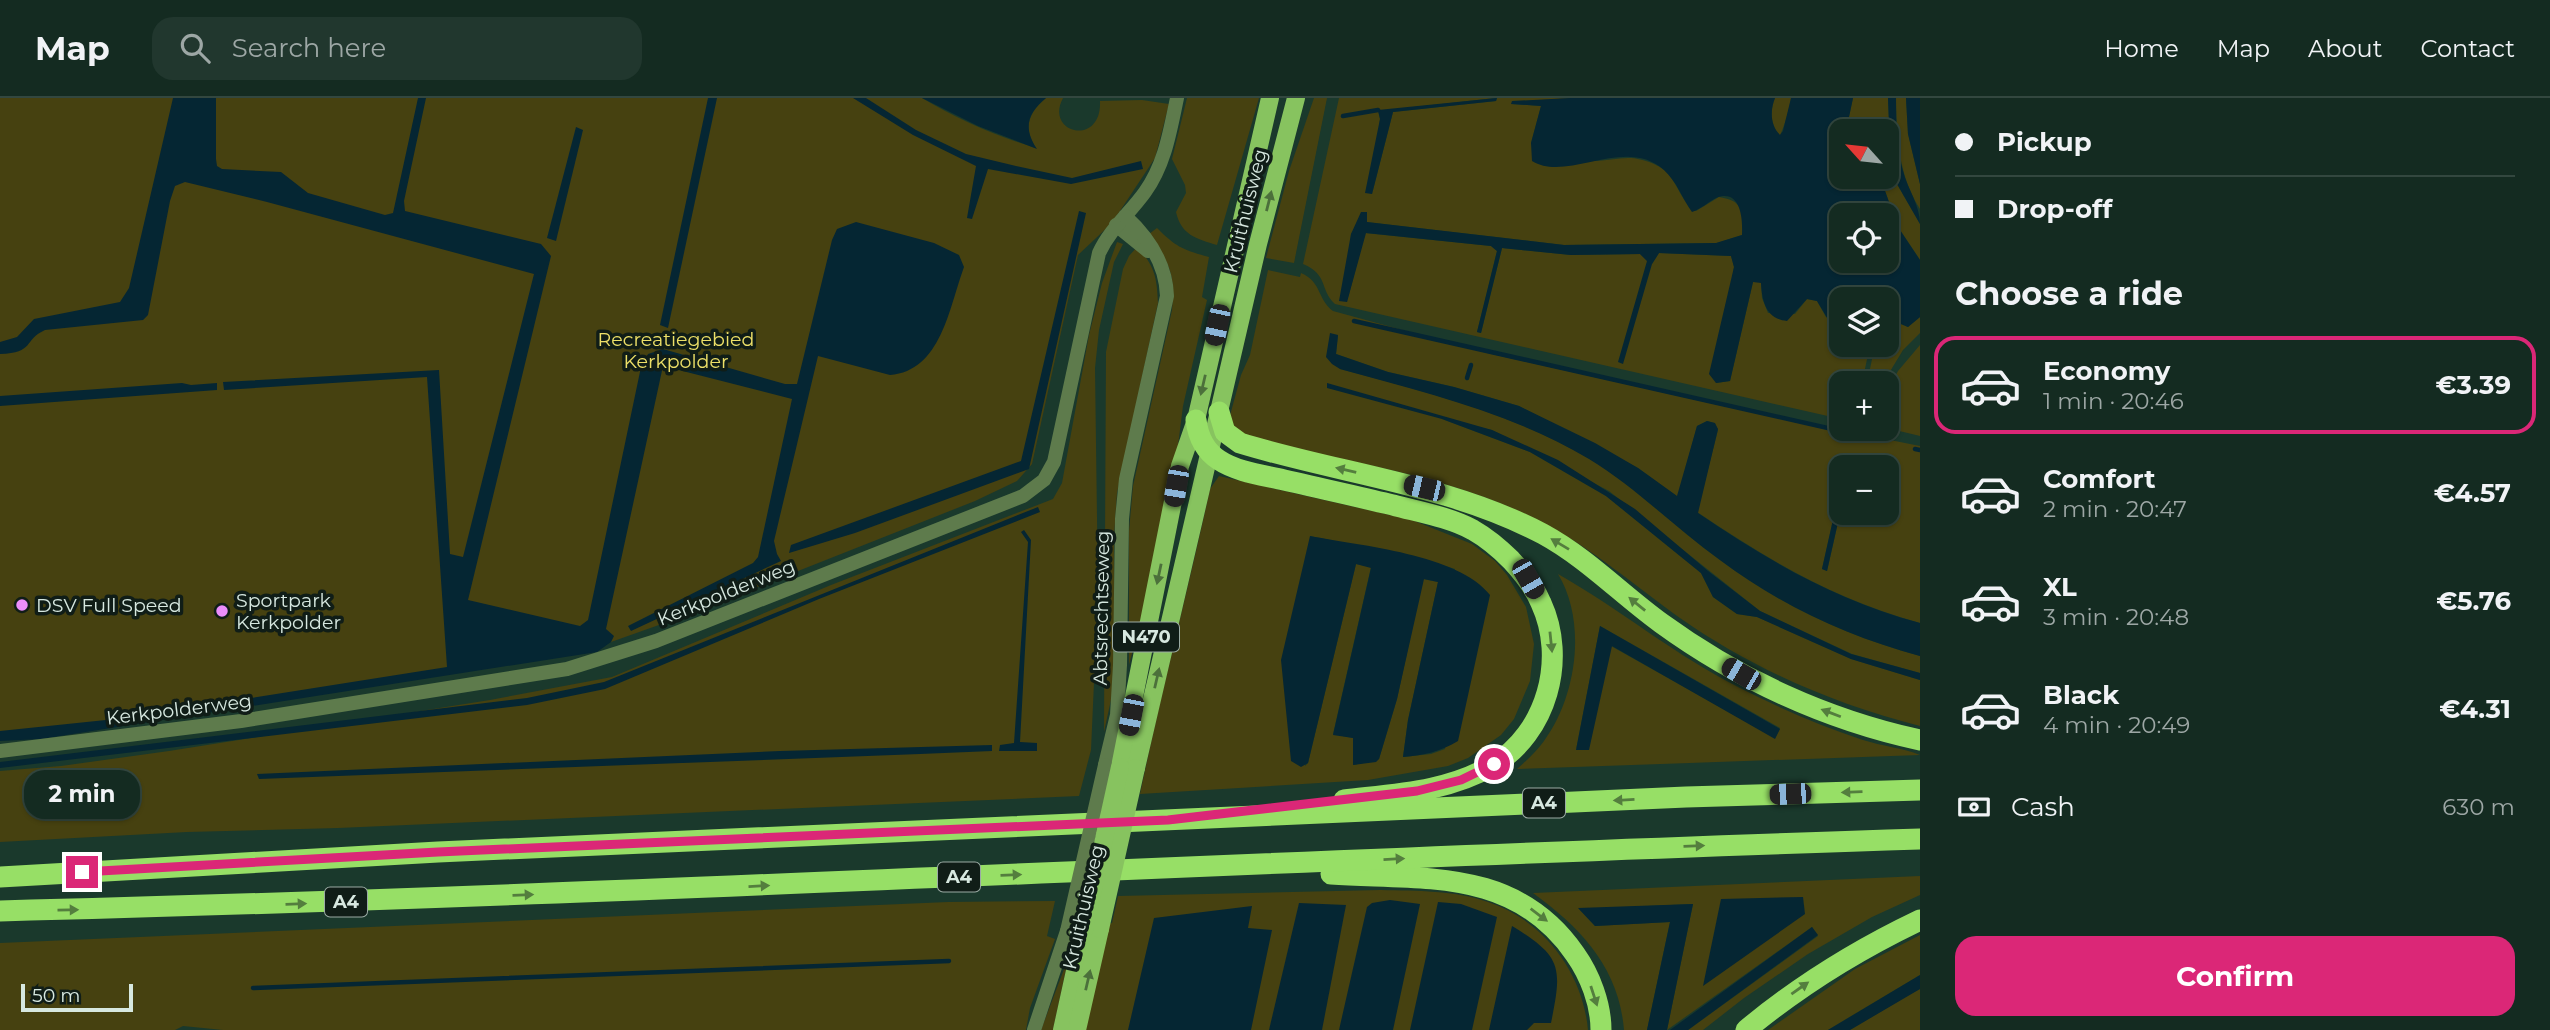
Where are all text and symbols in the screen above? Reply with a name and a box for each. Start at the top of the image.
search box [152,17,642,80]
text: Map [35,28,110,68]
icon: search [176,29,214,67]
text: Search here [232,32,386,64]
text: Home [2104,34,2179,63]
text: Map [2217,34,2270,63]
text: About [2308,34,2382,63]
text: Contact [2420,34,2515,63]
north arrow [1829,119,1899,189]
map controls [1829,119,1899,525]
text: Pickup [1997,126,2092,158]
street label: Kruithuisweg [1219,147,1272,276]
one-way arrow [1264,189,1275,211]
text: Drop-off [1997,193,2112,225]
button: locate [1829,203,1899,273]
text: Choose a ride [1955,274,2183,313]
button: layers [1829,287,1899,357]
car [1203,302,1232,348]
park label: Recreatiegebied Kerkpolder [598,328,754,373]
icon: car [1959,354,2022,417]
text: Economy [2043,355,2170,387]
text: €3.39 [2435,369,2511,401]
button: + [1829,371,1899,441]
one-way arrow [1198,375,1209,397]
text: 1 min · 20:46 [2043,387,2184,415]
button: − [1829,455,1899,525]
icon: car [1959,462,2022,525]
car [1163,463,1190,509]
text: Comfort [2043,463,2155,495]
one-way arrow [1335,464,1357,475]
car [1402,473,1447,503]
text: €4.57 [2434,477,2511,509]
text: 2 min · 20:47 [2043,495,2187,523]
street label: Abtsrechtseweg [1089,530,1114,686]
one-way arrow [1550,538,1569,550]
street label: Kerkpolderweg [654,554,798,631]
car [1509,556,1548,602]
one-way arrow [1153,563,1164,585]
icon: car [1959,570,2022,633]
text: XL [2043,571,2077,603]
text: €5.76 [2436,585,2511,617]
place label: Sportpark Kerkpolder [236,589,341,634]
place label: DSV Full Speed [36,594,182,617]
one-way arrow [1628,596,1646,611]
marker: DSV Full Speed [14,597,30,613]
marker: Sportpark Kerkpolder [214,603,230,619]
text: 3 min · 20:48 [2043,603,2189,631]
road number: N470 [1113,622,1179,652]
one-way arrow [1546,631,1557,653]
car [1718,654,1765,694]
one-way arrow [1152,667,1163,689]
icon: car [1959,678,2022,741]
text: Black [2043,679,2119,711]
street label: Kerkpolderweg [105,689,253,730]
car [1117,692,1146,738]
text: €4.31 [2439,693,2511,725]
one-way arrow [1821,708,1842,719]
text: 4 min · 20:49 [2043,711,2190,739]
route start [1478,748,1510,780]
callout: 2 min [24,770,140,820]
text: 2 min [48,780,116,808]
car [1769,783,1812,805]
one-way arrow [1841,786,1863,798]
road number: A4 [1523,788,1565,818]
icon: cash [1955,788,1993,826]
text: Cash [2011,791,2075,823]
text: 630 m [2442,793,2515,821]
one-way arrow [1613,794,1635,805]
one-way arrow [1684,840,1706,852]
street label: Kruithuisweg [1058,843,1109,972]
one-way arrow [1383,854,1405,865]
route end [66,856,98,888]
road number: A4 [938,862,980,892]
one-way arrow [1000,870,1022,881]
one-way arrow [748,880,770,891]
road number: A4 [325,888,367,916]
one-way arrow [512,890,534,901]
one-way arrow [285,898,307,909]
one-way arrow [57,904,79,915]
one-way arrow [1529,908,1547,923]
button: Confirm [1955,936,2515,1016]
one-way arrow [1083,969,1094,991]
scale bar [21,981,133,1013]
one-way arrow [1790,982,1809,995]
text: 50 m [32,984,80,1007]
one-way arrow [1589,985,1600,1006]

